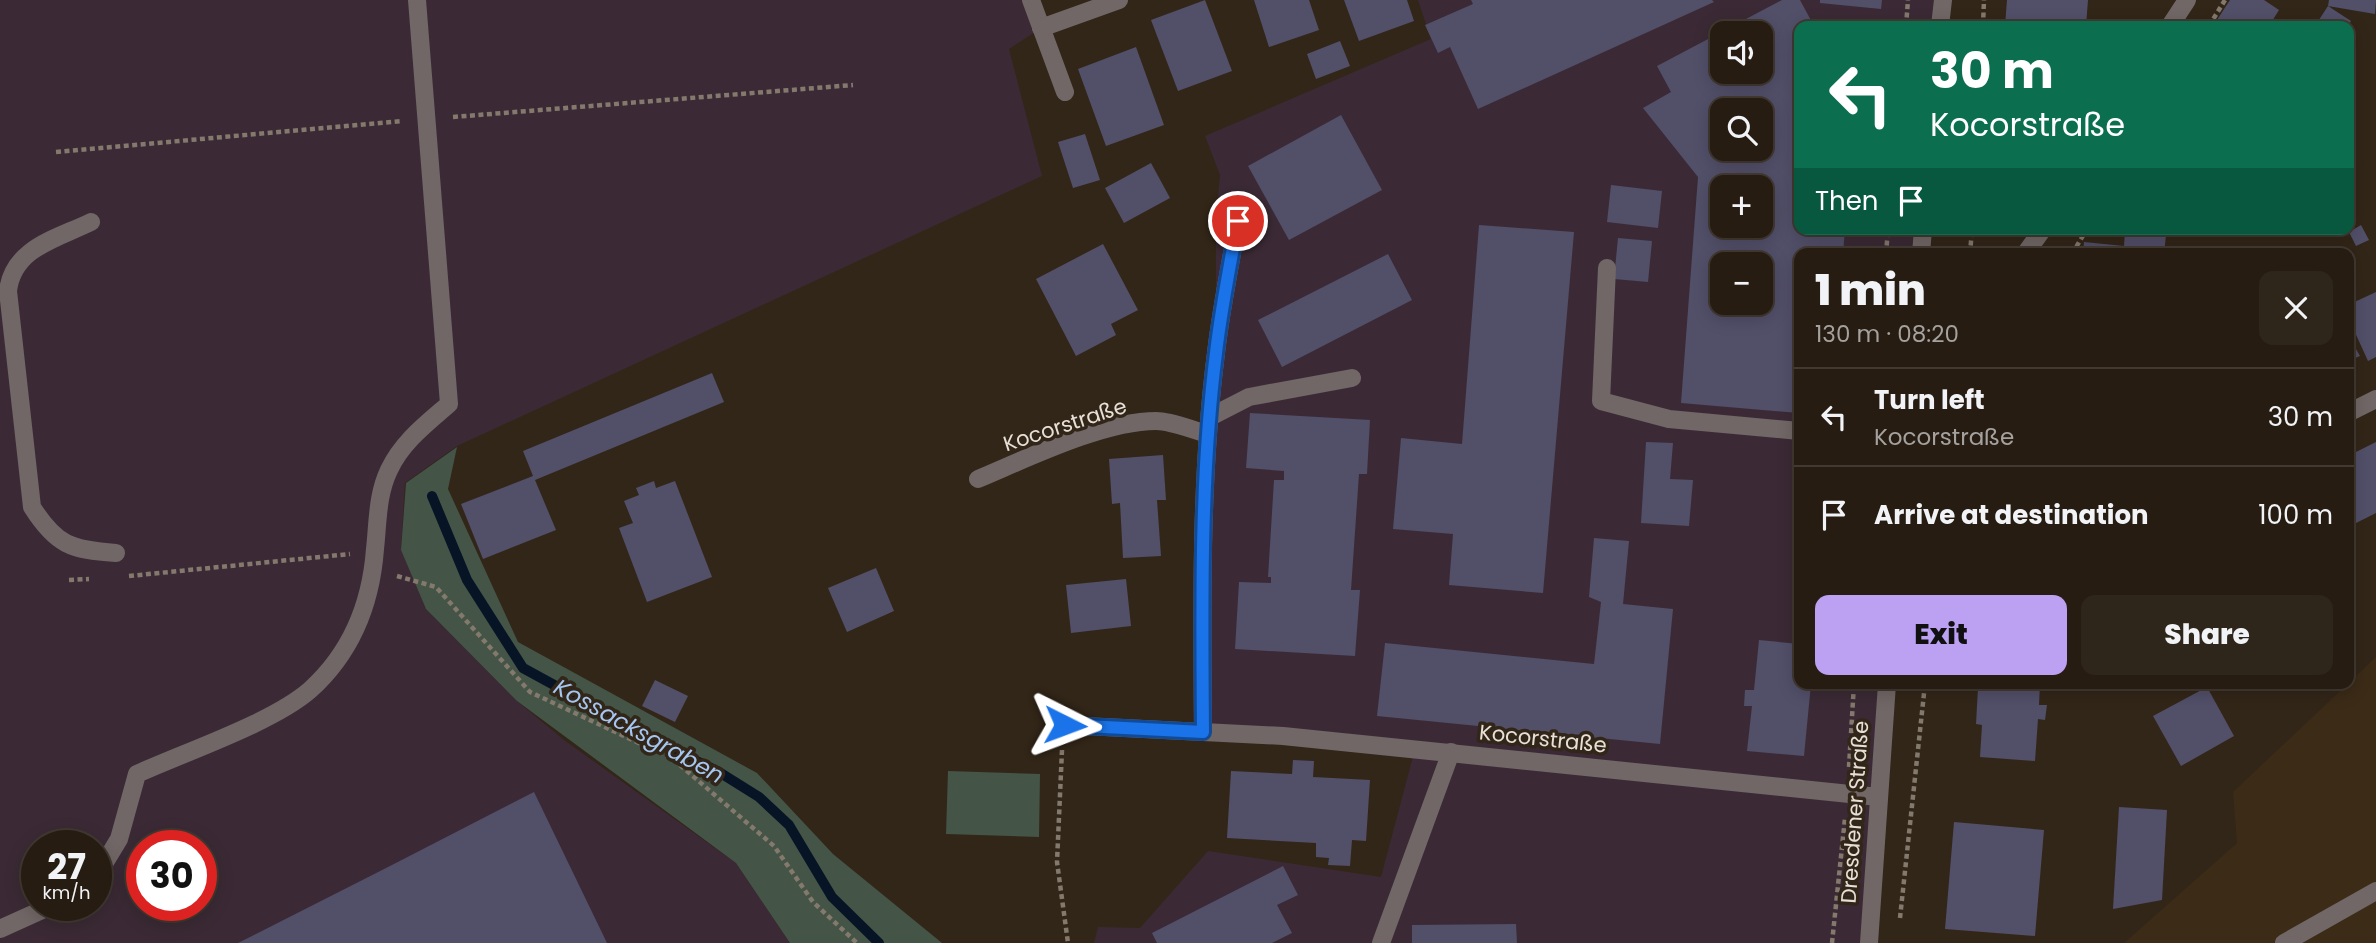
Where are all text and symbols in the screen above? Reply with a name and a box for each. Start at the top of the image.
map controls [1710,21,1773,315]
button: sound [1710,21,1773,84]
text: 30 m [1930,37,2054,105]
icon: left [1815,49,1906,140]
button: search [1710,98,1773,161]
text: Kocorstraße [1930,102,2125,147]
button: + [1710,175,1773,238]
icon: arrive [1892,182,1930,220]
text: Then [1815,183,1878,219]
pin [1208,191,1268,251]
icon: arrive [1219,202,1257,240]
button: − [1710,252,1773,315]
text: 1 min [1815,261,1926,320]
button: close [2259,271,2333,345]
text: 130 m · 08:20 [1815,318,1959,350]
text: Turn left [1874,382,1985,418]
street label: Kocorstraße [999,391,1130,458]
icon: left [1815,398,1853,436]
text: 30 m [2268,399,2333,435]
text: Kocorstraße [1874,421,2014,453]
icon: arrive [1815,496,1853,534]
text: Arrive at destination [1874,497,2149,533]
text: 100 m [2258,497,2333,533]
button: Exit [1815,595,2067,675]
button: Share [2081,595,2333,675]
water label: Kossacksgraben [548,671,730,791]
position arrow [1028,688,1102,762]
street label: Kocorstraße [1478,717,1608,760]
street label: Dresdener Straße [1834,720,1875,904]
speed limit sign: 30 [126,830,217,921]
text: 27 [47,842,86,891]
text: km/h [43,880,90,905]

